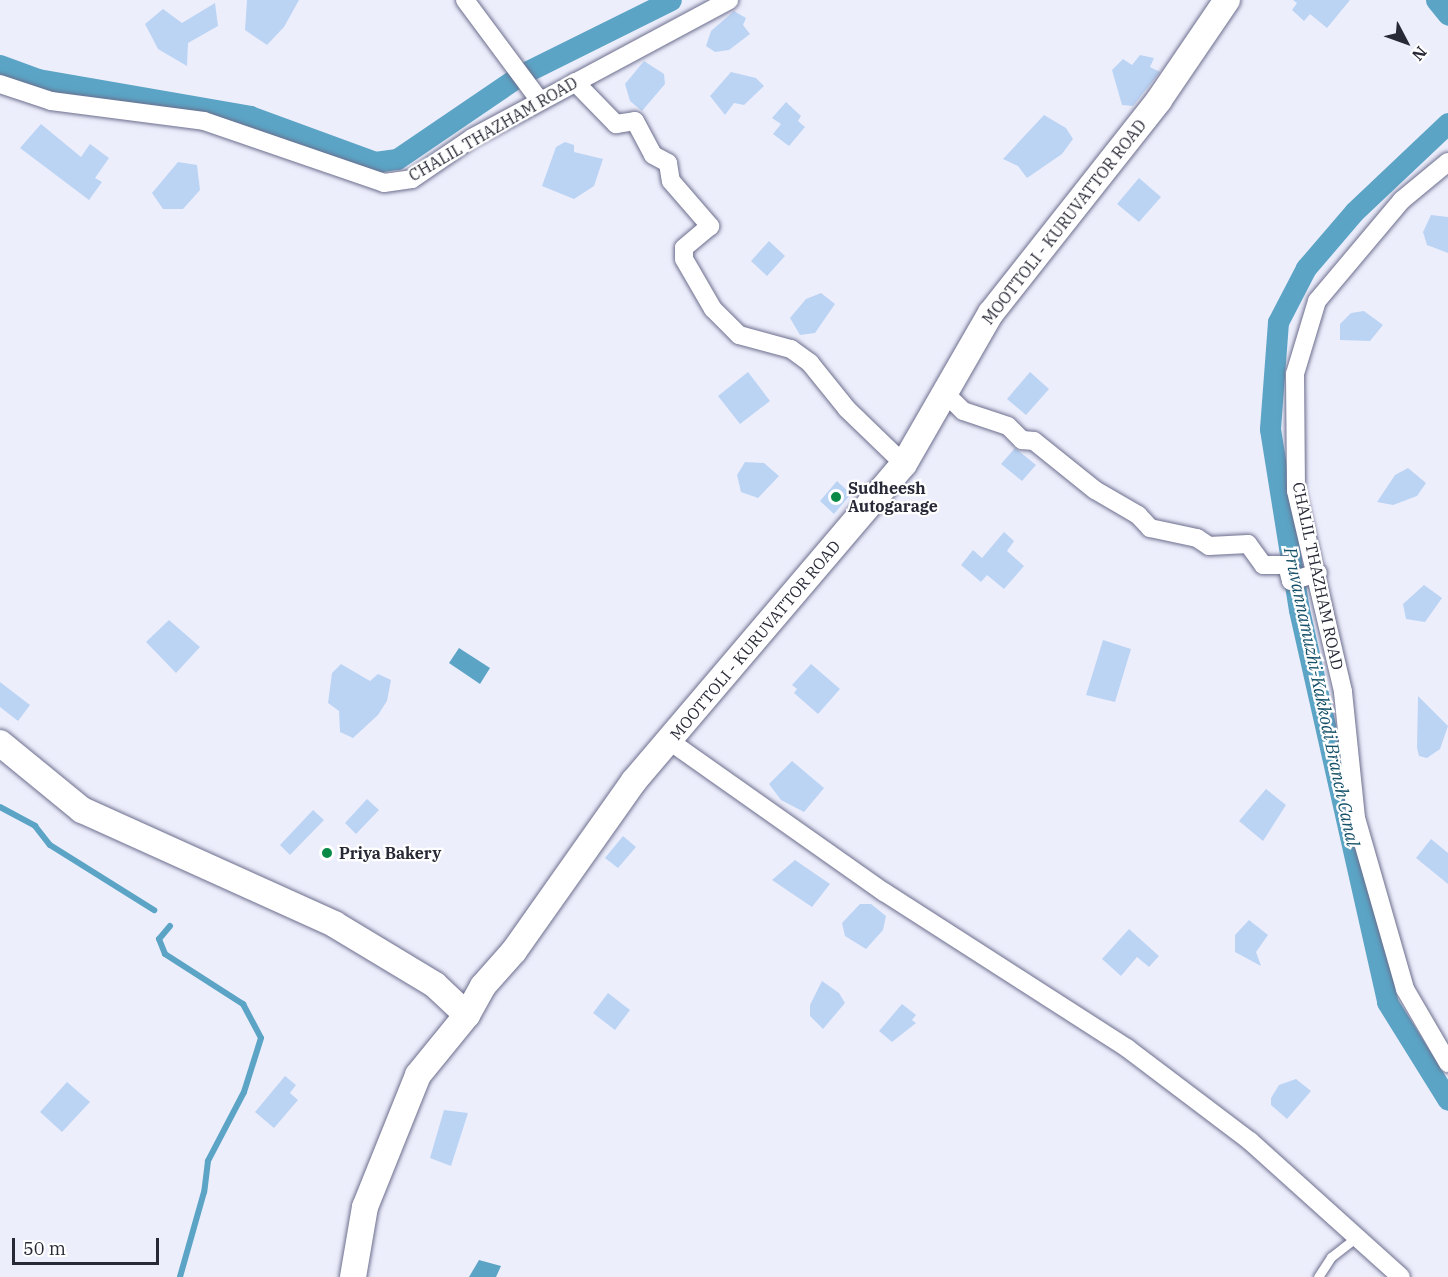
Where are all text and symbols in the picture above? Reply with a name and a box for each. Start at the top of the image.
north arrow [1376,12,1436,72]
text: N [1408,42,1431,65]
street label: CHALIL THAZHAM ROAD [405,73,581,185]
street label: MOOTTOLI - KURUVATTOR ROAD [978,116,1150,328]
place label: Sudheesh Autogarage [848,478,938,516]
street label: CHALIL THAZHAM ROAD [1289,480,1347,672]
marker: Sudheesh Autogarage [829,490,843,504]
street label: MOOTTOLI - KURUVATTOR ROAD [666,536,844,744]
water label: Pruvannamuzhi-Kakkodi Branch Canal [1279,545,1363,849]
place label: Priya Bakery [339,843,441,863]
marker: Priya Bakery [320,846,334,860]
scale bar [15,1226,162,1264]
text: 50 m [23,1237,66,1260]

